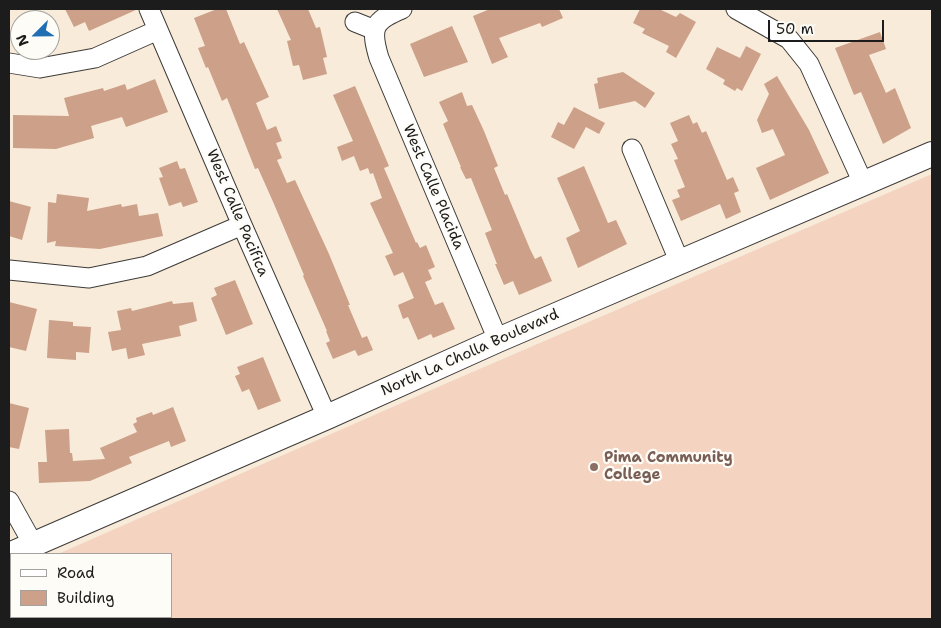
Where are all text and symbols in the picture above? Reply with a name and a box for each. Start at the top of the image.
north arrow [10,10,60,60]
scale bar [771,10,887,42]
text: 50 m [776,19,814,39]
text: N [12,32,33,49]
street label: West Calle Placida [399,122,467,252]
street label: West Calle Pacifica [202,147,272,279]
street label: North La Cholla Boulevard [378,306,562,400]
place label: Pima Community College [604,449,733,484]
marker: Pima Community College [588,461,600,473]
legend [10,553,172,618]
text: Road [57,563,95,583]
text: Building [57,588,114,608]

